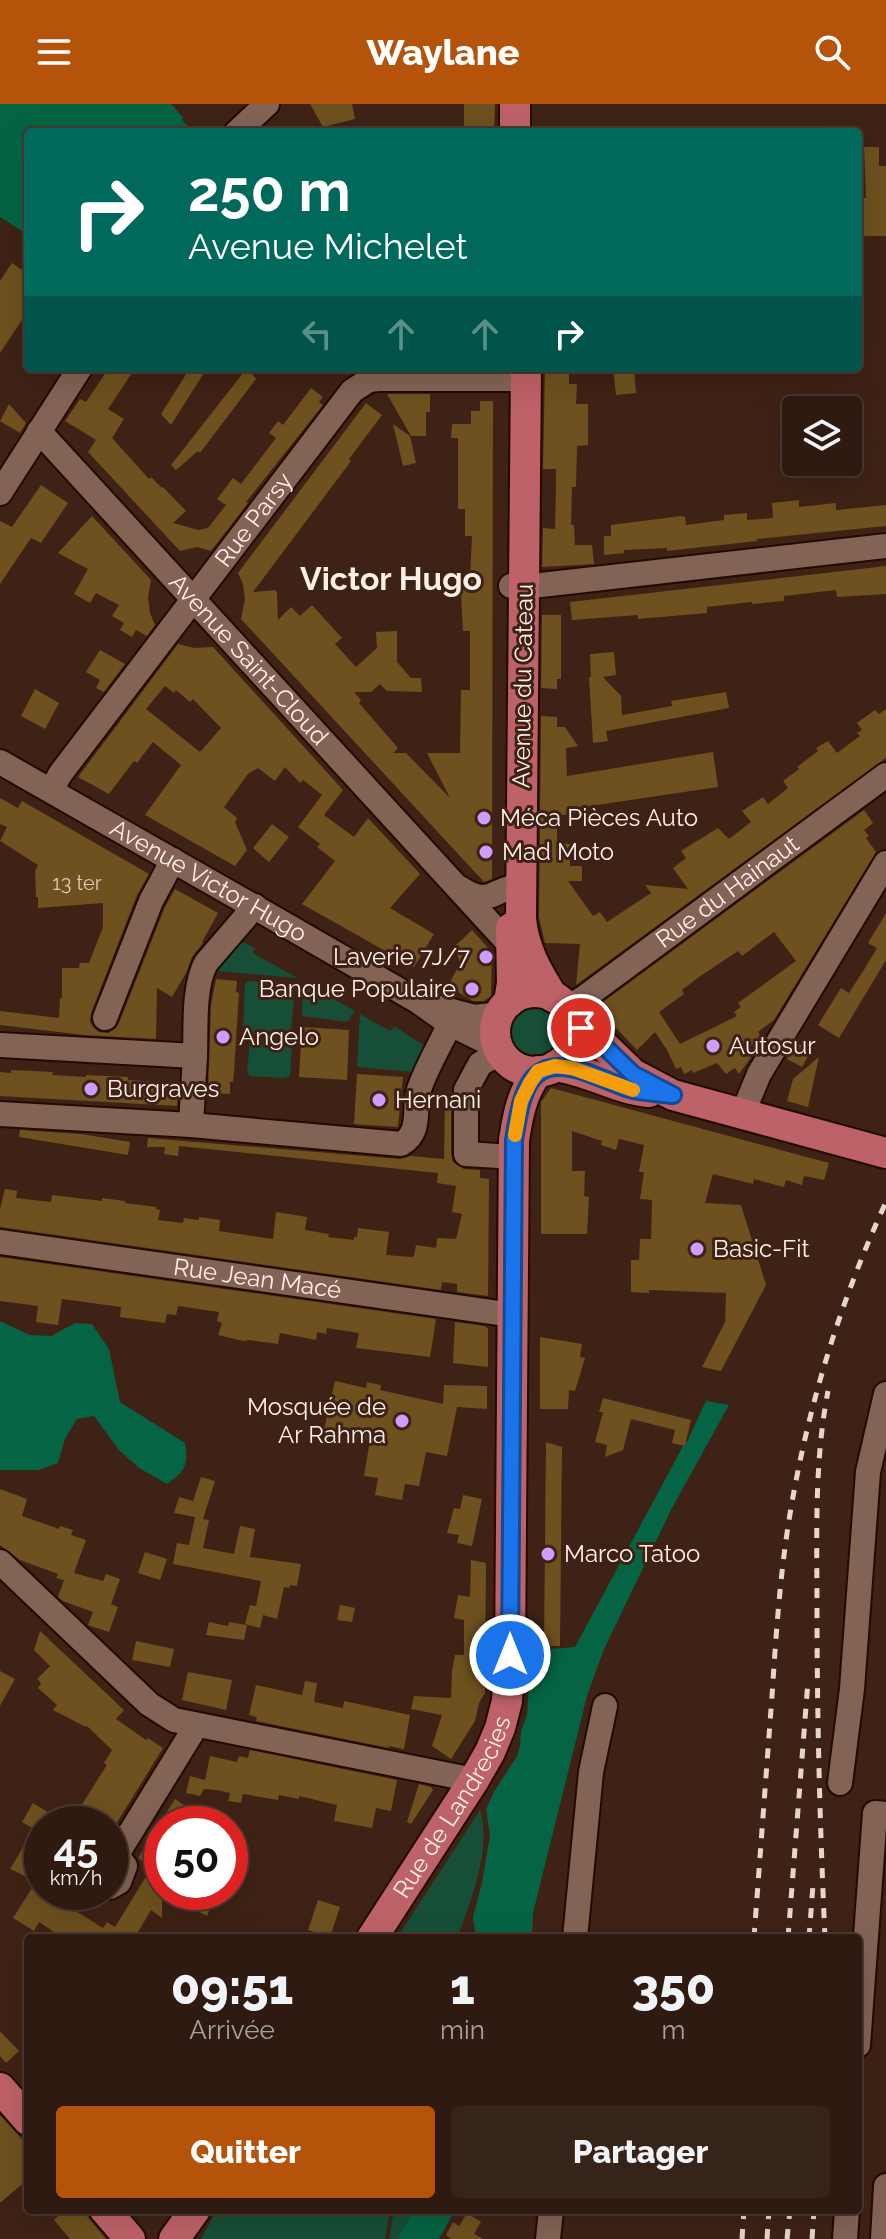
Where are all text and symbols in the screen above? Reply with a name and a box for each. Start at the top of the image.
icon: menu [32,30,76,74]
icon: search [810,30,854,74]
text: Waylane [367,31,519,73]
text: 250 m [188,158,351,224]
icon: right [56,160,160,264]
text: Avenue Michelet [188,225,468,267]
icon: left [295,312,339,356]
icon: ahead [379,312,423,356]
icon: ahead [463,312,507,356]
icon: right [547,312,591,356]
map controls [782,396,862,476]
button: layers [782,396,862,476]
street label: Rue Parsy [208,467,299,572]
district label: Victor Hugo [300,560,482,597]
street label: Avenue Saint-Cloud [163,568,334,751]
street label: Avenue du Cateau [506,584,539,788]
place label: Méca Pièces Auto [500,803,698,832]
marker: Méca Pièces Auto [475,809,493,827]
street label: Avenue Victor Hugo [105,813,312,948]
street label: Rue du Hainaut [650,829,804,954]
place label: Mad Moto [502,837,614,866]
marker: Mad Moto [477,843,495,861]
house number: 13 ter [52,871,102,895]
place label: Laverie 7J/7 [333,942,470,971]
marker: Laverie 7J/7 [477,948,495,966]
place label: Banque Populaire [259,974,456,1003]
marker: Banque Populaire [463,980,481,998]
pin [547,994,615,1062]
icon: arrive [559,1006,603,1050]
place label: Angelo [239,1022,319,1051]
marker: Angelo [214,1028,232,1046]
place label: Autosur [729,1031,816,1060]
marker: Autosur [704,1037,722,1055]
place label: Burgraves [107,1074,219,1103]
marker: Burgraves [82,1080,100,1098]
place label: Hernani [395,1085,481,1114]
marker: Hernani [370,1091,388,1109]
place label: Basic-Fit [713,1234,810,1263]
marker: Basic-Fit [688,1240,706,1258]
street label: Rue Jean Macé [172,1252,343,1304]
place label: Mosquée de Ar Rahma [247,1392,386,1449]
marker: Mosquée de Ar Rahma [393,1412,411,1430]
place label: Marco Tatoo [564,1539,700,1568]
marker: Marco Tatoo [539,1545,557,1563]
position arrow [468,1613,552,1697]
street label: Rue de Landrecies [387,1713,516,1903]
speed limit sign: 50 [144,1806,248,1910]
text: 45 [53,1824,98,1871]
text: km/h [50,1866,102,1890]
text: 09:51 [171,1959,293,2015]
text: 1 [450,1959,475,2015]
text: 350 [632,1959,715,2015]
text: Arrivée [189,2015,275,2045]
text: min [440,2015,485,2045]
text: m [661,2015,685,2045]
button: Quitter [56,2106,435,2198]
button: Partager [451,2106,830,2198]

